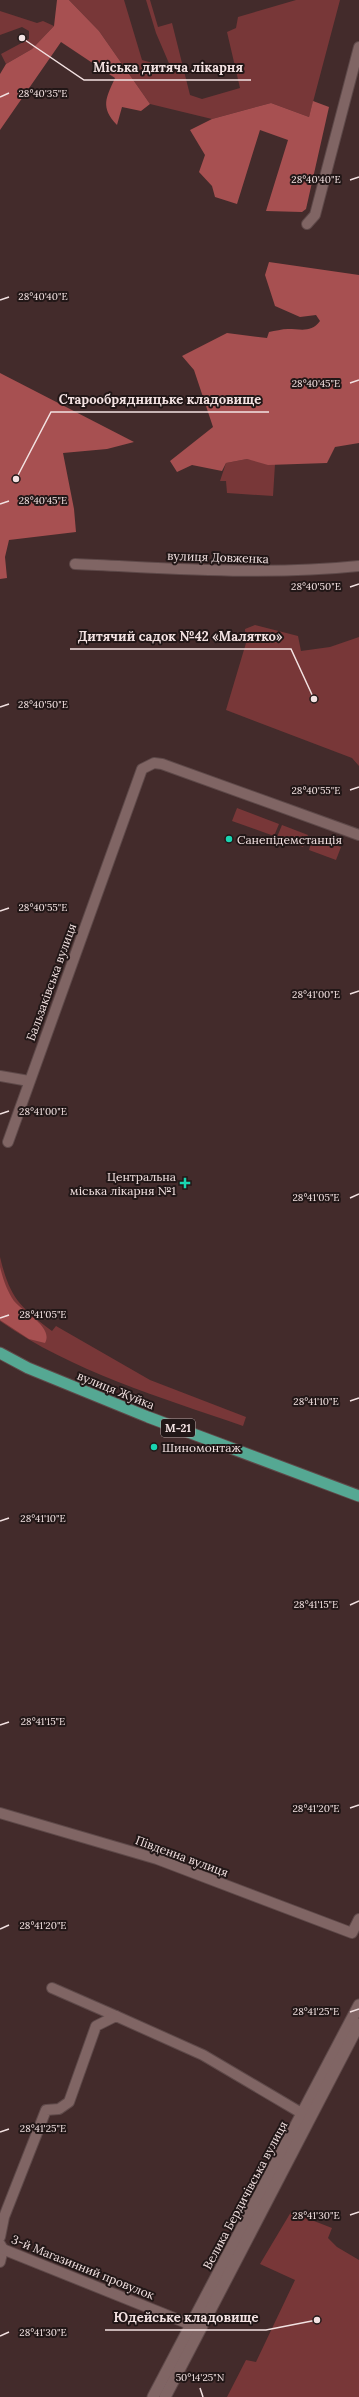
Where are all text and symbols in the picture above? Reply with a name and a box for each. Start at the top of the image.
callout: Міська дитяча лікарня [84,55,251,80]
text: Міська дитяча лікарня [93,59,243,76]
text: 28°40'35"E [18,87,68,100]
text: 28°40'40"E [291,173,341,186]
text: 28°40'40"E [18,290,68,303]
text: 28°40'45"E [292,377,340,390]
callout: Старообрядницьке кладовище [51,387,269,412]
text: Старообрядницьке кладовище [59,391,261,408]
text: 28°40'45"E [19,494,67,507]
street label: вулиця Довженка [167,548,269,566]
text: 28°40'50"E [291,580,341,593]
callout: Дитячий садок №42 «Малятко» [70,624,291,649]
text: Дитячий садок №42 «Малятко» [78,628,283,645]
text: 28°40'50"E [18,698,68,711]
text: 28°40'55"E [291,784,341,797]
place label: Санепідемстанція [237,832,342,847]
marker: Санепідемстанція [224,834,234,844]
text: 28°40'55"E [18,901,68,914]
street label: Бальзаківська вулиця [23,921,79,1043]
text: 28°41'00"E [292,988,340,1001]
text: 28°41'00"E [19,1105,67,1118]
place label: Центральна міська лікарня №1 [70,1169,176,1198]
marker: Центральна міська лікарня №1 [179,1177,191,1189]
text: 28°41'05"E [292,1191,340,1204]
text: 28°41'05"E [19,1308,67,1321]
street label: вулиця Жуйка [75,1368,157,1412]
text: 28°41'10"E [293,1395,339,1408]
road number: М-21 [161,1419,195,1437]
place label: Шиномонтаж [162,1440,241,1455]
marker: Шиномонтаж [149,1442,159,1452]
text: 28°41'10"E [20,1512,66,1525]
text: 28°41'15"E [294,1598,338,1611]
text: 28°41'15"E [21,1715,65,1728]
text: 28°41'20"E [292,1802,340,1815]
street label: Південна вулиця [134,1832,230,1880]
text: 28°41'20"E [19,1919,67,1932]
text: 28°41'25"E [293,2005,339,2018]
street label: Велика Бердичівська вулиця [199,2118,291,2272]
text: 28°41'25"E [20,2122,66,2135]
text: 28°41'30"E [292,2209,340,2222]
street label: 3-й Магазинний провулок [9,2231,157,2303]
callout: Юдейське кладовище [105,2305,266,2330]
text: Юдейське кладовище [113,2309,259,2326]
text: 28°41'30"E [19,2326,67,2339]
text: 50°14'25"N [176,2371,225,2384]

